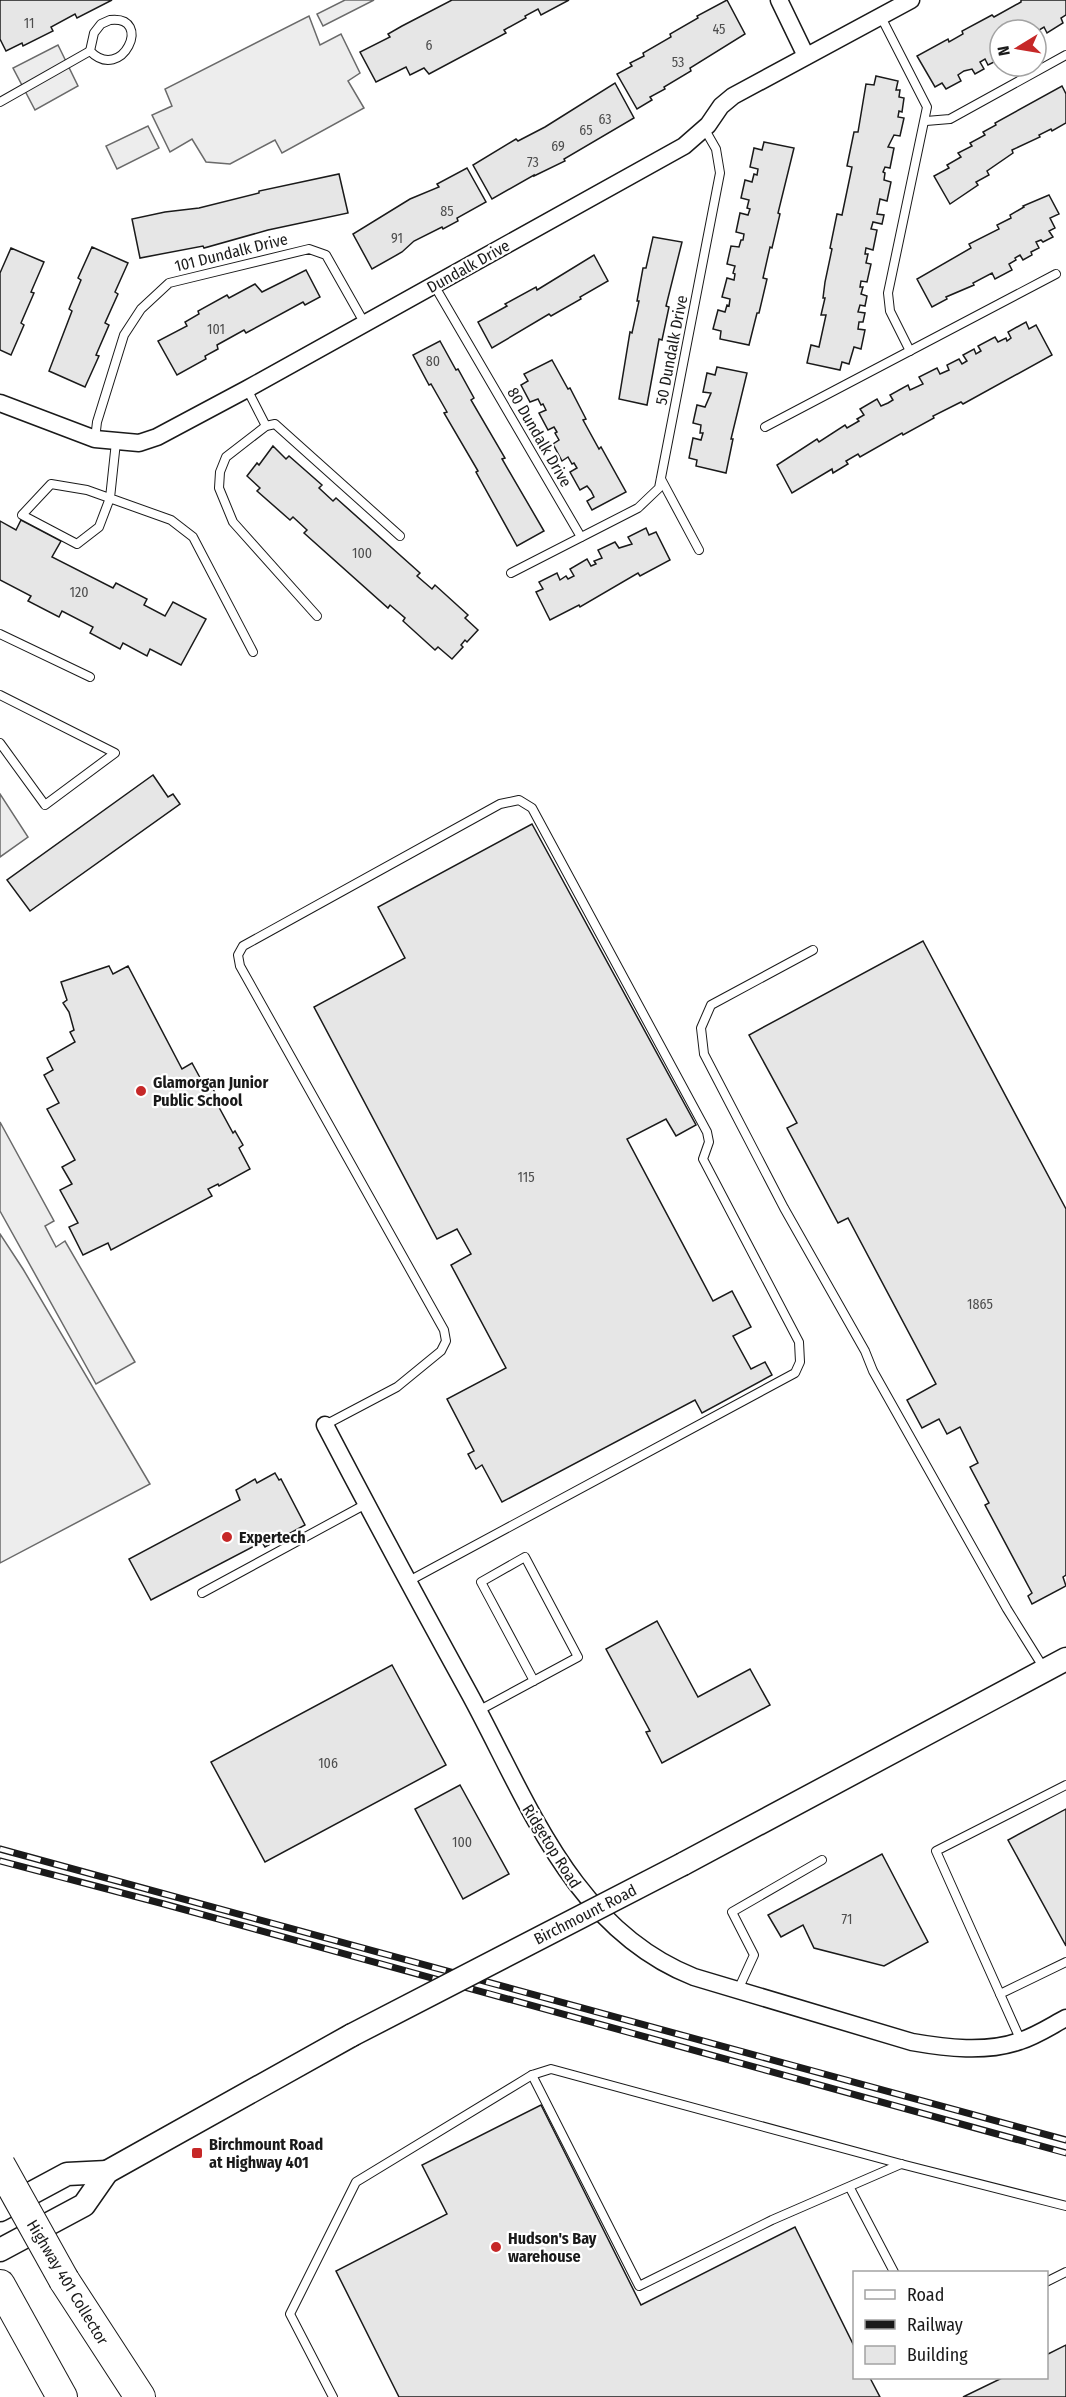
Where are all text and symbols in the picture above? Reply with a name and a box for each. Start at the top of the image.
house number: 11 [24,15,34,32]
north arrow [988,18,1048,78]
house number: 45 [712,21,726,38]
house number: 6 [426,37,433,54]
text: N [994,44,1014,57]
house number: 53 [672,54,684,71]
house number: 63 [598,111,612,128]
house number: 65 [579,122,593,139]
house number: 69 [551,138,565,155]
house number: 73 [527,154,539,171]
house number: 85 [440,203,454,220]
street label: 101 Dundalk Drive [173,229,290,276]
house number: 91 [391,230,403,247]
street label: Dundalk Drive [424,236,513,297]
street label: 50 Dundalk Drive [652,294,691,406]
house number: 101 [207,321,225,338]
house number: 80 [426,353,440,370]
street label: 80 Dundalk Drive [503,384,576,490]
house number: 100 [352,545,372,562]
house number: 120 [70,584,88,601]
place label: Glamorgan Junior Public School [153,1073,268,1110]
marker: Glamorgan Junior Public School [134,1084,148,1098]
house number: 115 [517,1169,535,1186]
house number: 1865 [967,1296,993,1313]
place label: Expertech [239,1528,306,1547]
marker: Expertech [220,1530,234,1544]
house number: 106 [318,1755,338,1772]
street label: Ridgetop Road [518,1801,585,1892]
house number: 100 [452,1834,472,1851]
street label: Birchmount Road [531,1880,640,1949]
house number: 71 [842,1911,852,1928]
place label: Birchmount Road at Highway 401 [209,2135,323,2172]
marker: Birchmount Road at Highway 401 [190,2146,204,2160]
street label: Highway 401 Collector [23,2216,113,2349]
place label: Hudson's Bay warehouse [508,2229,597,2266]
marker: Hudson's Bay warehouse [489,2240,503,2254]
legend [853,2271,1048,2379]
text: Road [907,2284,944,2306]
text: Railway [907,2314,963,2336]
text: Building [907,2344,968,2366]

